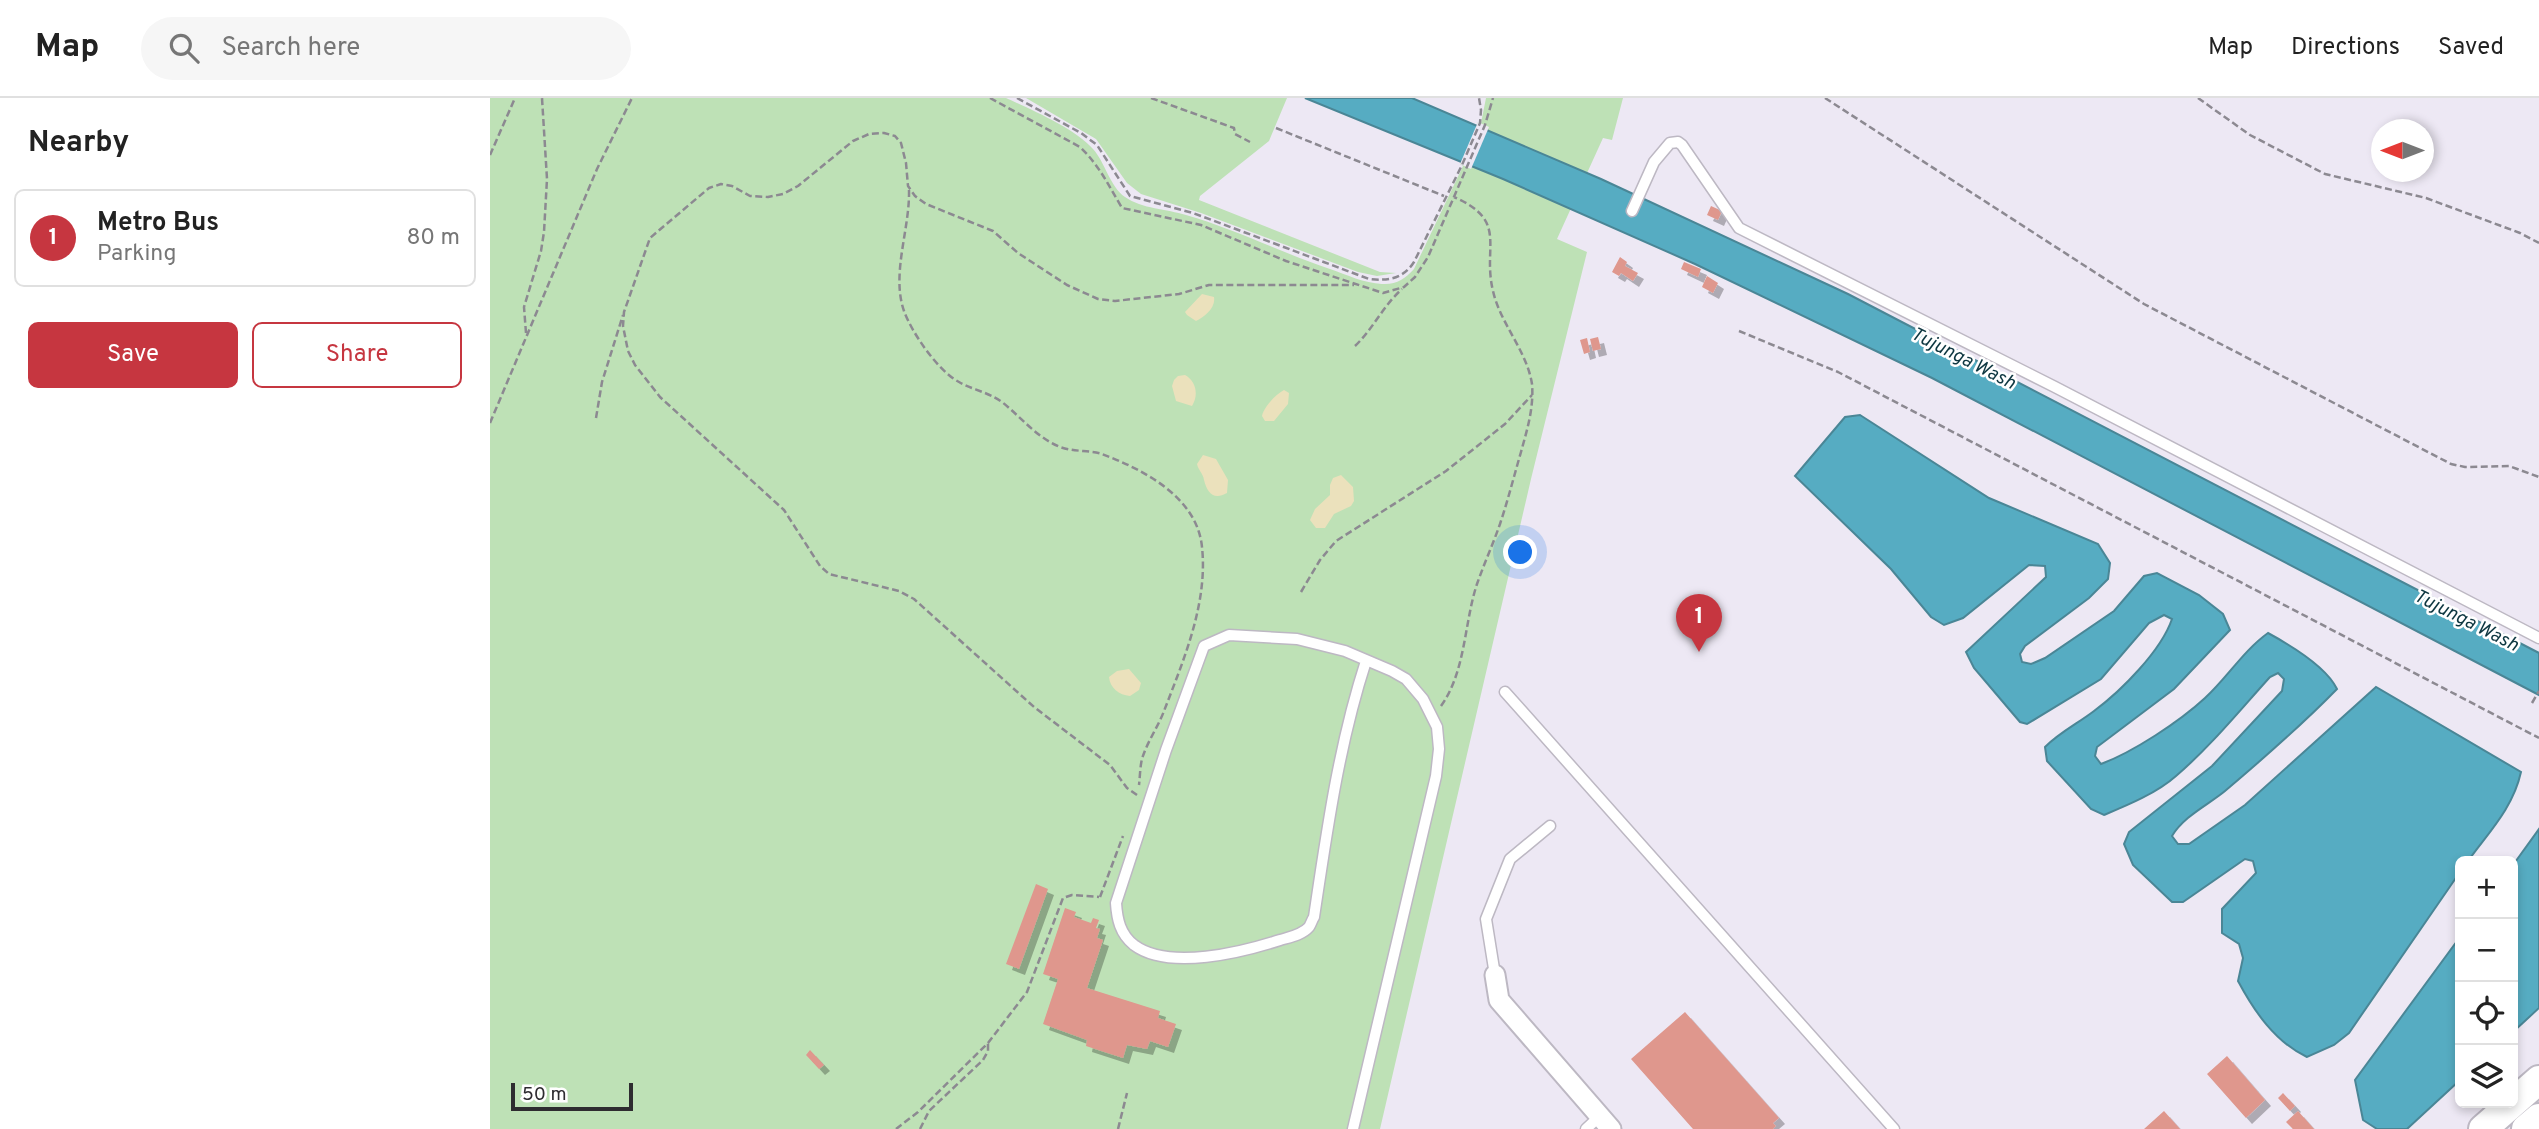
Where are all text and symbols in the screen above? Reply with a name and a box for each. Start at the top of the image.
search box [141,17,631,80]
text: Map [35,27,99,69]
icon: search [165,29,203,67]
text: Search here [221,32,360,65]
text: Map [2208,33,2253,63]
text: Directions [2291,33,2400,63]
text: Saved [2438,33,2504,63]
north arrow [2371,119,2434,182]
text: Nearby [28,125,129,162]
text: Metro Bus [97,207,219,240]
text: 1 [48,224,58,253]
text: 80 m [407,224,460,253]
text: Parking [97,240,177,269]
button: Save [28,322,238,388]
button: Share [252,322,462,388]
water label: Tujunga Wash [1907,322,2020,396]
your location [1503,535,1537,569]
water label: Tujunga Wash [2410,584,2523,658]
pin: 1 [1676,594,1722,652]
map controls [2455,856,2518,1108]
button: + [2455,856,2518,919]
button: − [2455,919,2518,982]
button: locate [2455,982,2518,1045]
button: layers [2455,1045,2518,1108]
scale bar [511,1080,634,1112]
text: 50 m [522,1083,567,1107]

